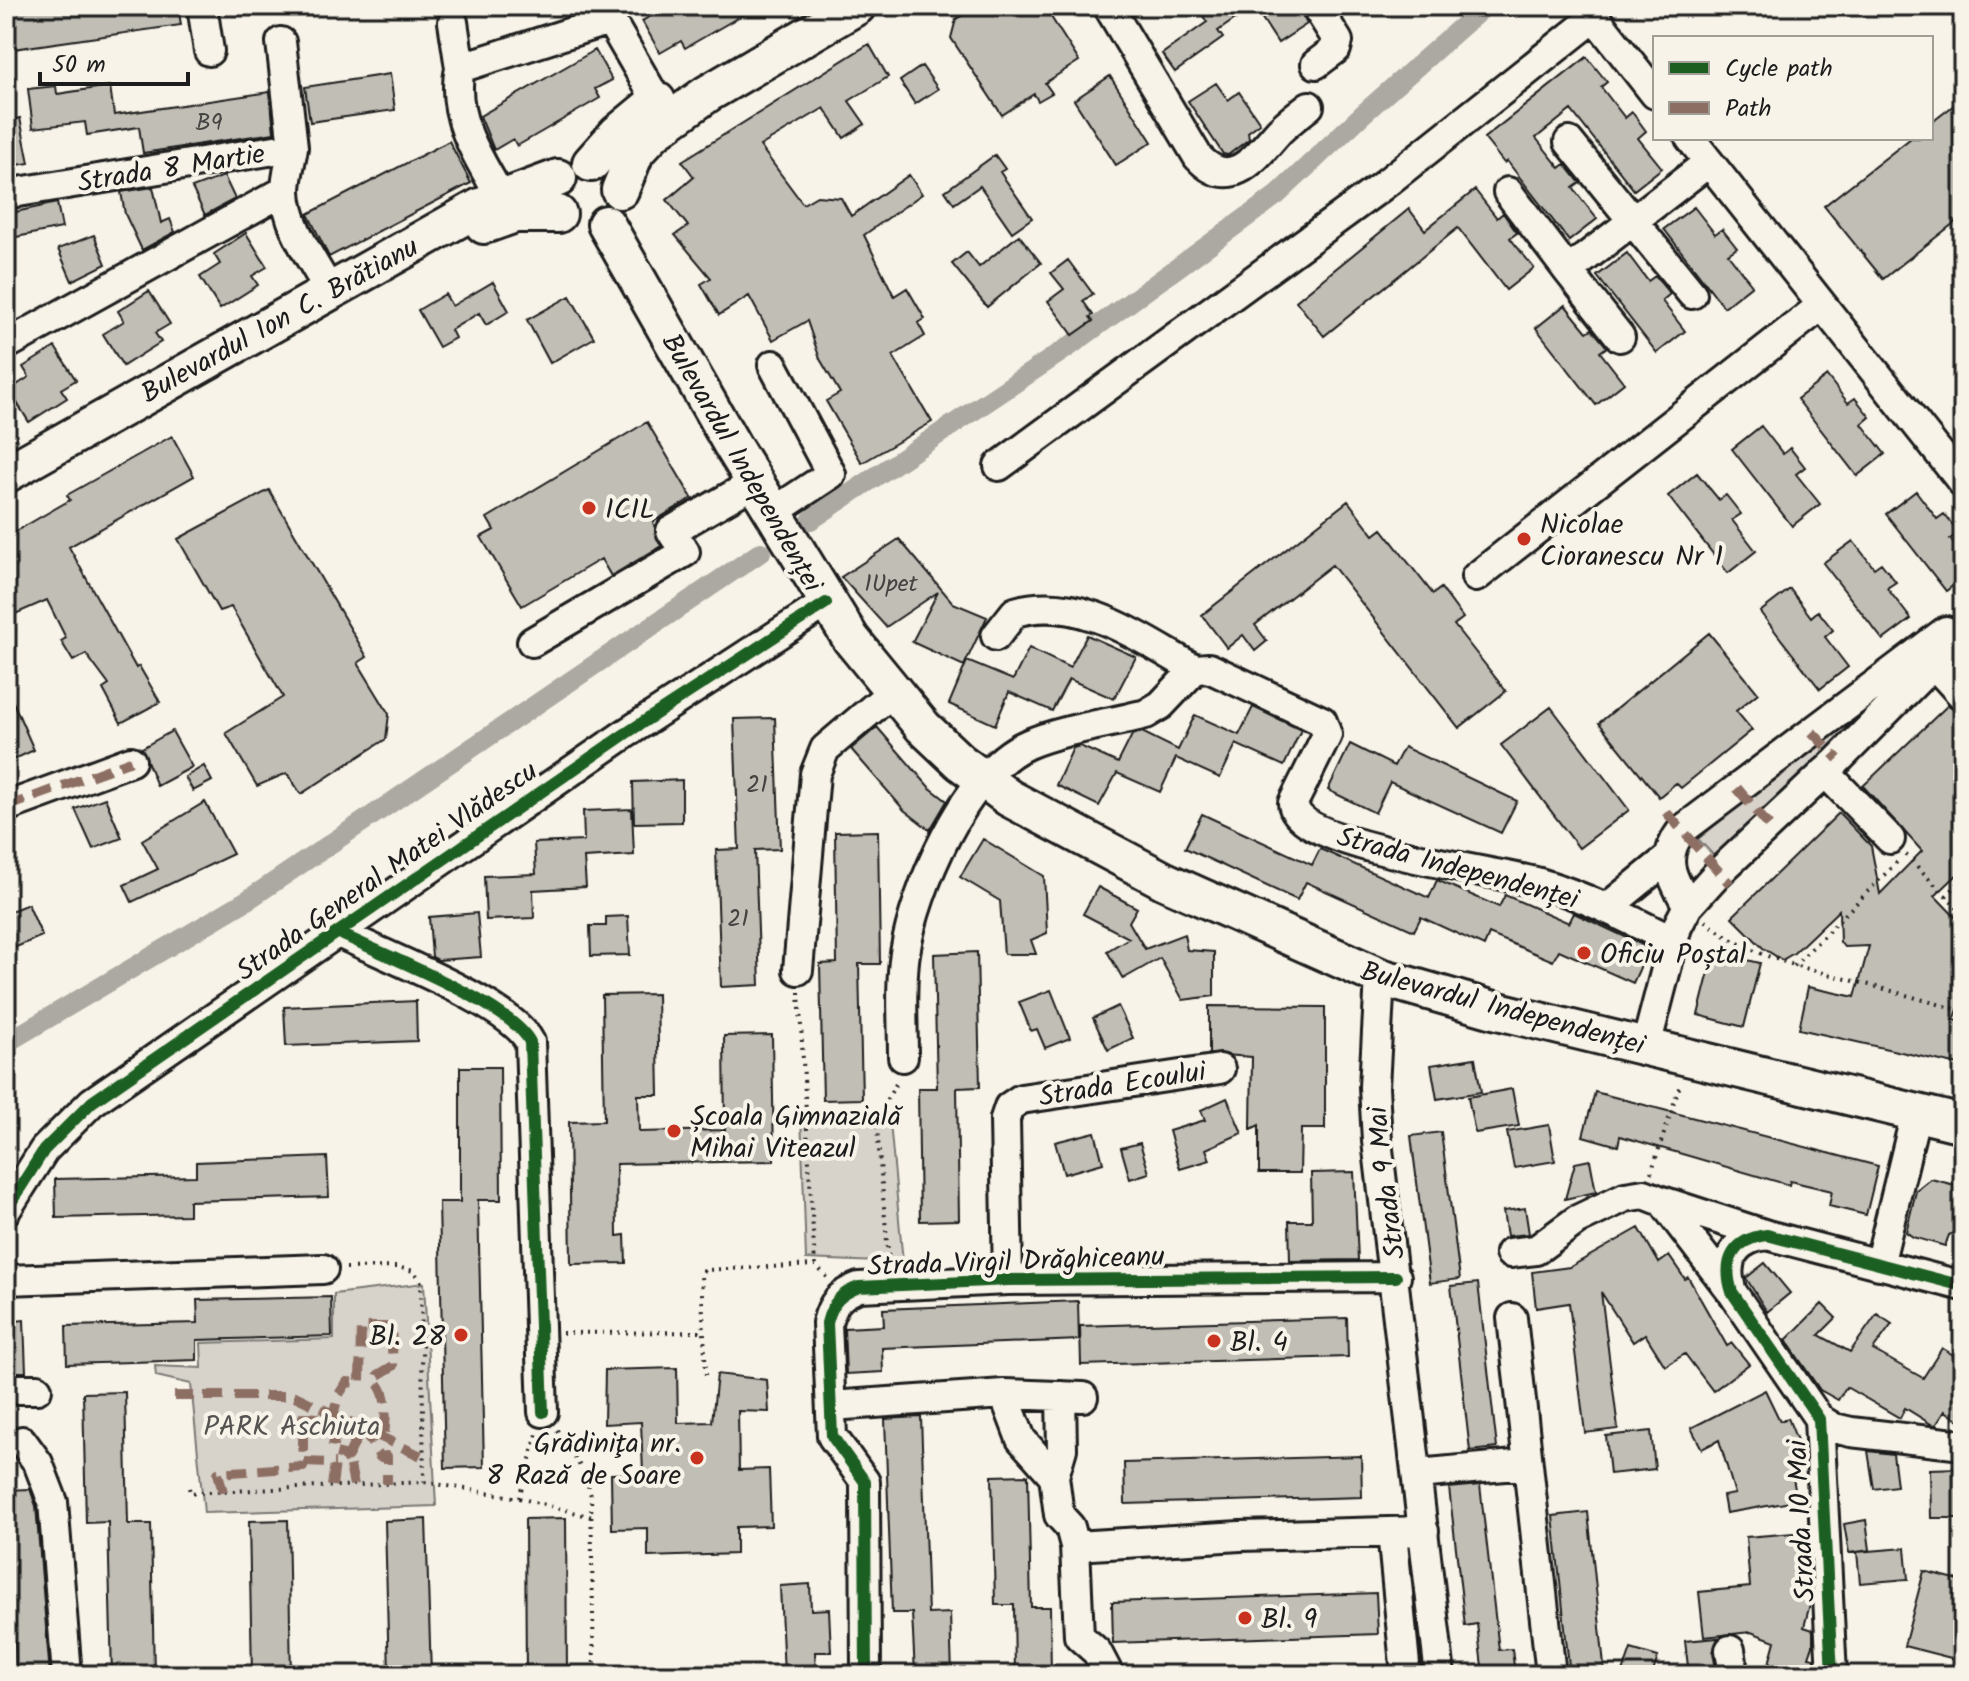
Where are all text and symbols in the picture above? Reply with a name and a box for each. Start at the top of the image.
scale bar [40,36,188,86]
legend [1653,36,1933,140]
text: 50 m [52,46,106,85]
text: Cycle path [1725,50,1833,89]
text: Path [1725,90,1771,129]
house number: B9 [196,104,223,143]
street label: Strada 8 Martie [74,132,269,206]
street label: Bulevardul Ion C. Brătianu [133,226,428,416]
street label: Bulevardul Independenței [648,325,834,602]
place label: ICIL [605,488,654,533]
marker: ICIL [580,499,598,517]
place label: Nicolae Cioranescu Nr 1 [1540,503,1723,580]
marker: Nicolae Cioranescu Nr 1 [1515,530,1533,548]
house number: 1Upet [864,565,918,604]
street label: Strada General Matei Vlădescu [227,750,548,994]
house number: 21 [746,766,768,805]
street label: Strada Independenței [1332,816,1584,924]
house number: 21 [727,900,749,939]
place label: Oficiu Poștal [1600,933,1747,978]
marker: Oficiu Poștal [1575,944,1593,962]
street label: Bulevardul Independenței [1355,950,1651,1069]
street label: Strada Ecoului [1036,1050,1210,1121]
place label: Școala Gimnazială Mihai Viteazul [690,1095,904,1172]
street label: Strada 9 Mai [1356,1103,1419,1261]
marker: Școala Gimnazială Mihai Viteazul [665,1122,683,1140]
street label: Strada Virgil Drăghiceanu [867,1235,1165,1290]
place label: Bl. 28 [369,1315,445,1360]
place label: Bl. 4 [1230,1321,1288,1366]
marker: Bl. 28 [452,1326,470,1344]
marker: Bl. 4 [1205,1332,1223,1350]
park label: PARK Aschiuta [204,1405,380,1450]
place label: Grădiniţa nr. 8 Rază de Soare [486,1422,681,1499]
street label: Strada 10 Mai [1776,1437,1829,1603]
marker: Grădiniţa nr. 8 Rază de Soare [688,1449,706,1467]
place label: Bl. 9 [1261,1598,1318,1643]
marker: Bl. 9 [1236,1609,1254,1627]

